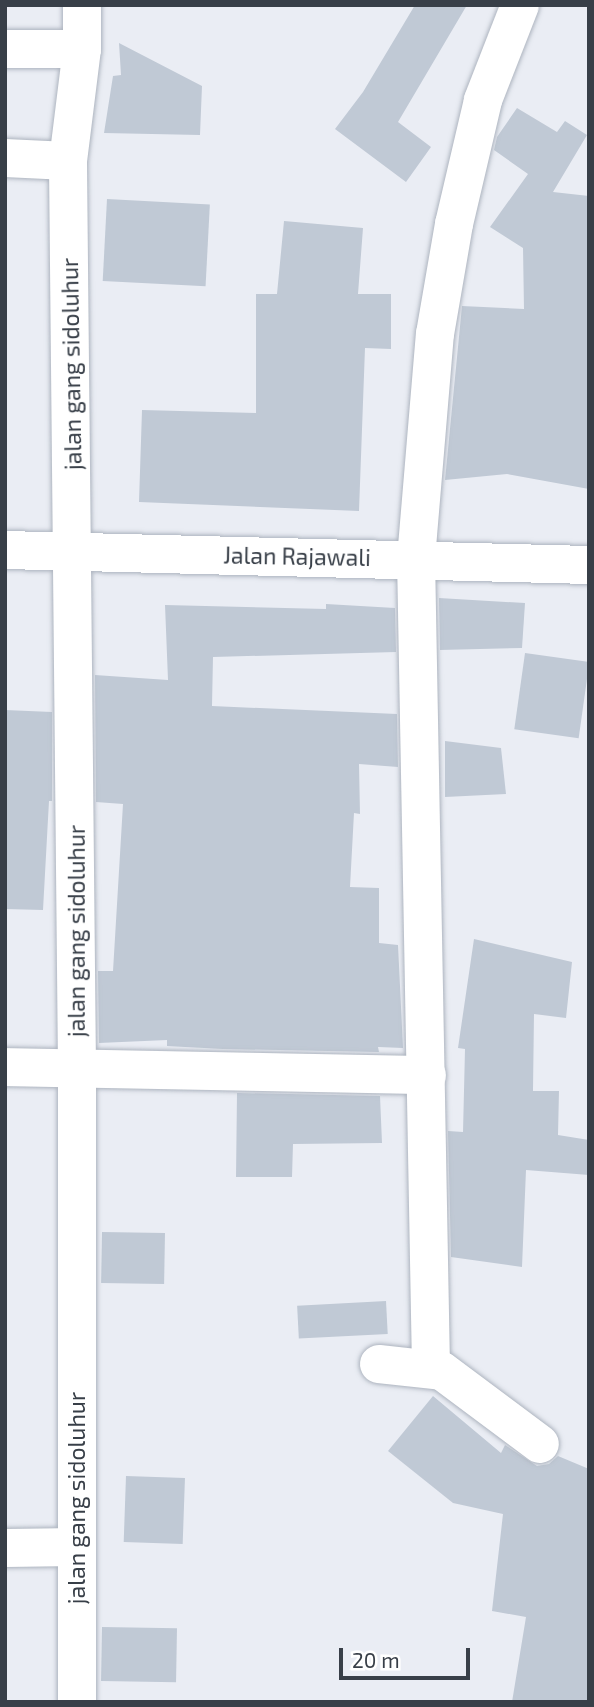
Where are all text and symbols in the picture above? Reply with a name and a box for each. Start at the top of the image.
street label: jalan gang sidoluhur [55,258,87,470]
street label: Jalan Rajawali [223,541,371,571]
street label: jalan gang sidoluhur [62,825,90,1037]
street label: jalan gang sidoluhur [62,1392,90,1604]
scale bar [342,1634,473,1678]
text: 20 m [352,1647,400,1672]

